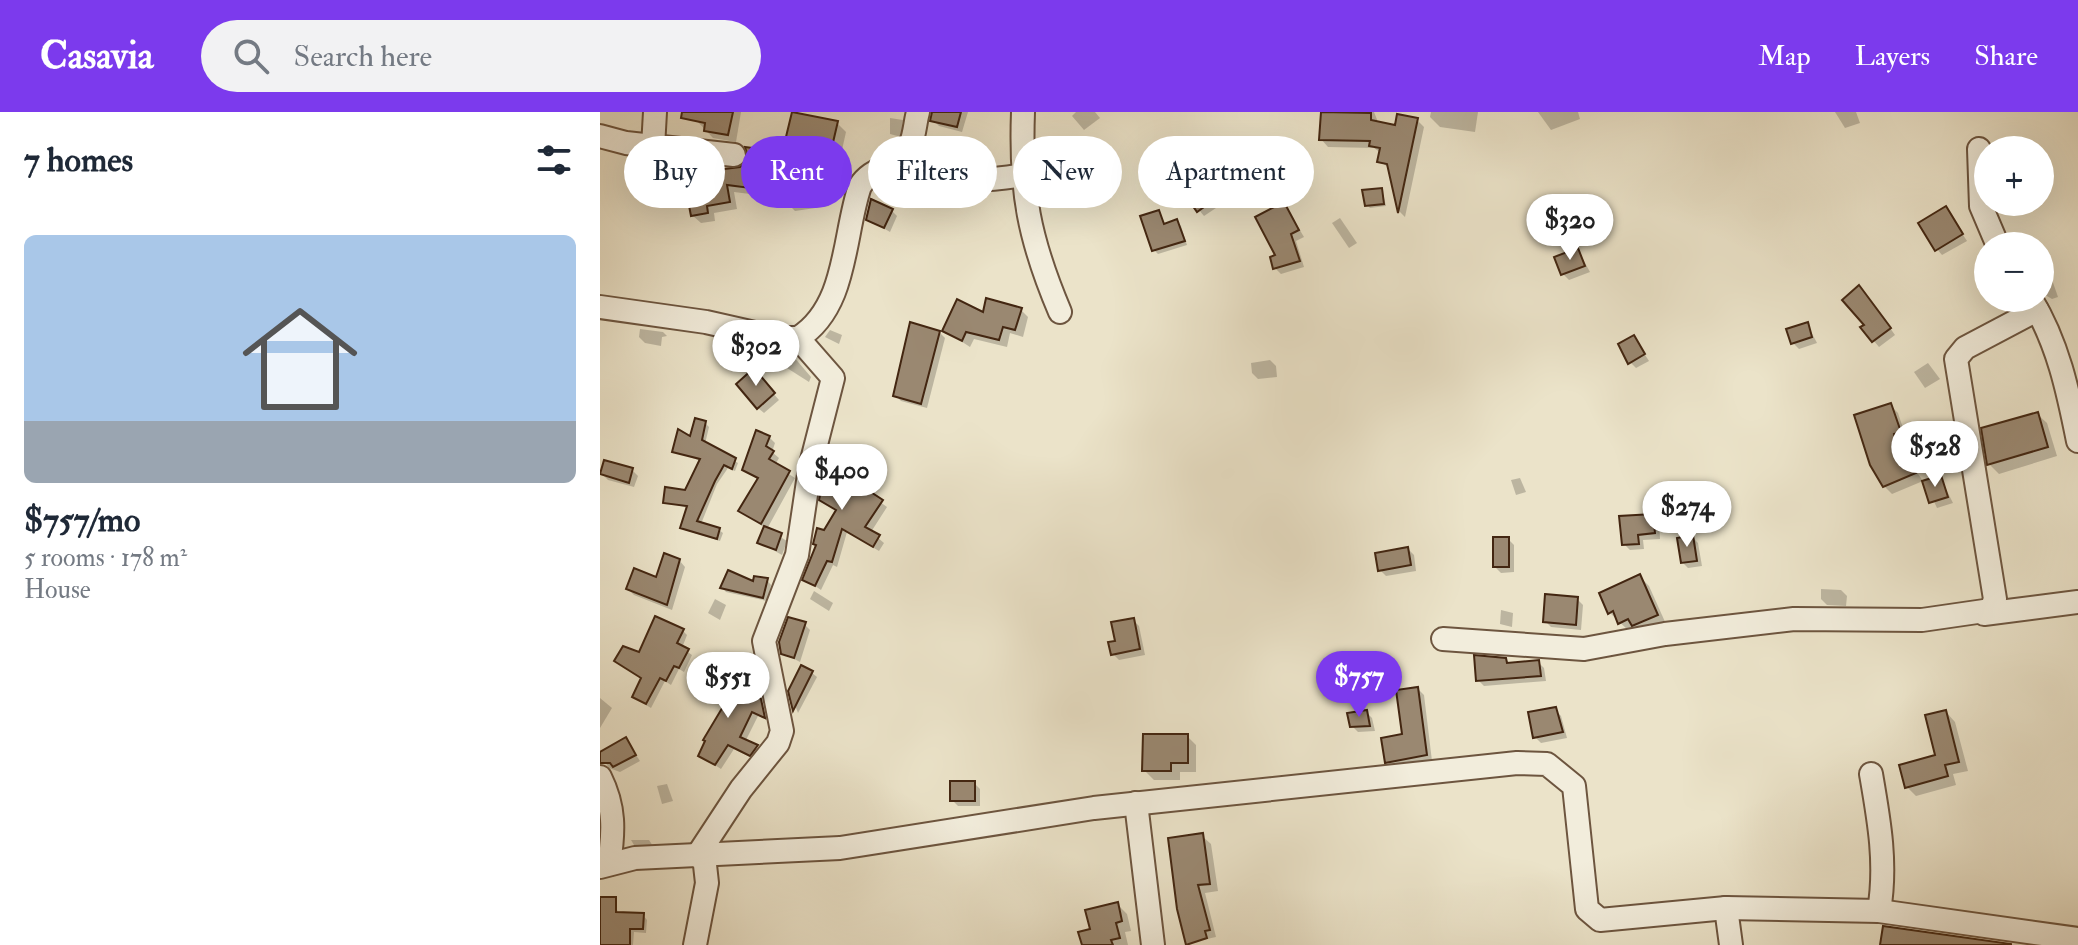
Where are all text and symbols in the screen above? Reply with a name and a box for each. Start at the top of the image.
search box [201,20,761,92]
text: Casavia [40,32,153,80]
icon: search [229,34,273,78]
text: Search here [293,38,432,75]
text: Map [1758,39,1811,74]
text: Layers [1855,39,1930,74]
text: Share [1974,39,2038,74]
chip: Buy [624,136,725,208]
chip: Rent [741,136,852,208]
chip: Filters [868,136,997,208]
chip: New [1013,136,1122,208]
chip: Apartment [1138,136,1314,208]
map controls [1974,136,2054,312]
button: + [1974,136,2054,216]
icon: filters [532,138,576,182]
text: 7 homes [24,139,133,182]
pin: $320 [1523,194,1617,262]
text: $320 [1544,204,1596,236]
button: − [1974,232,2054,312]
icon: home [228,287,372,431]
pin: $302 [709,320,803,388]
text: $302 [730,330,782,362]
pin: $528 [1888,421,1982,489]
text: $528 [1909,431,1961,463]
pin: $400 [795,444,889,512]
text: $400 [814,454,870,486]
pin: $274 [1640,481,1734,549]
text: $274 [1660,491,1714,523]
text: $757/mo [24,499,140,542]
text: 5 rooms · 178 m² [24,542,187,574]
text: House [24,574,91,606]
pin: $757 [1312,651,1406,719]
pin: $551 [681,652,775,720]
text: $757 [1334,661,1384,693]
text: $551 [705,662,751,694]

